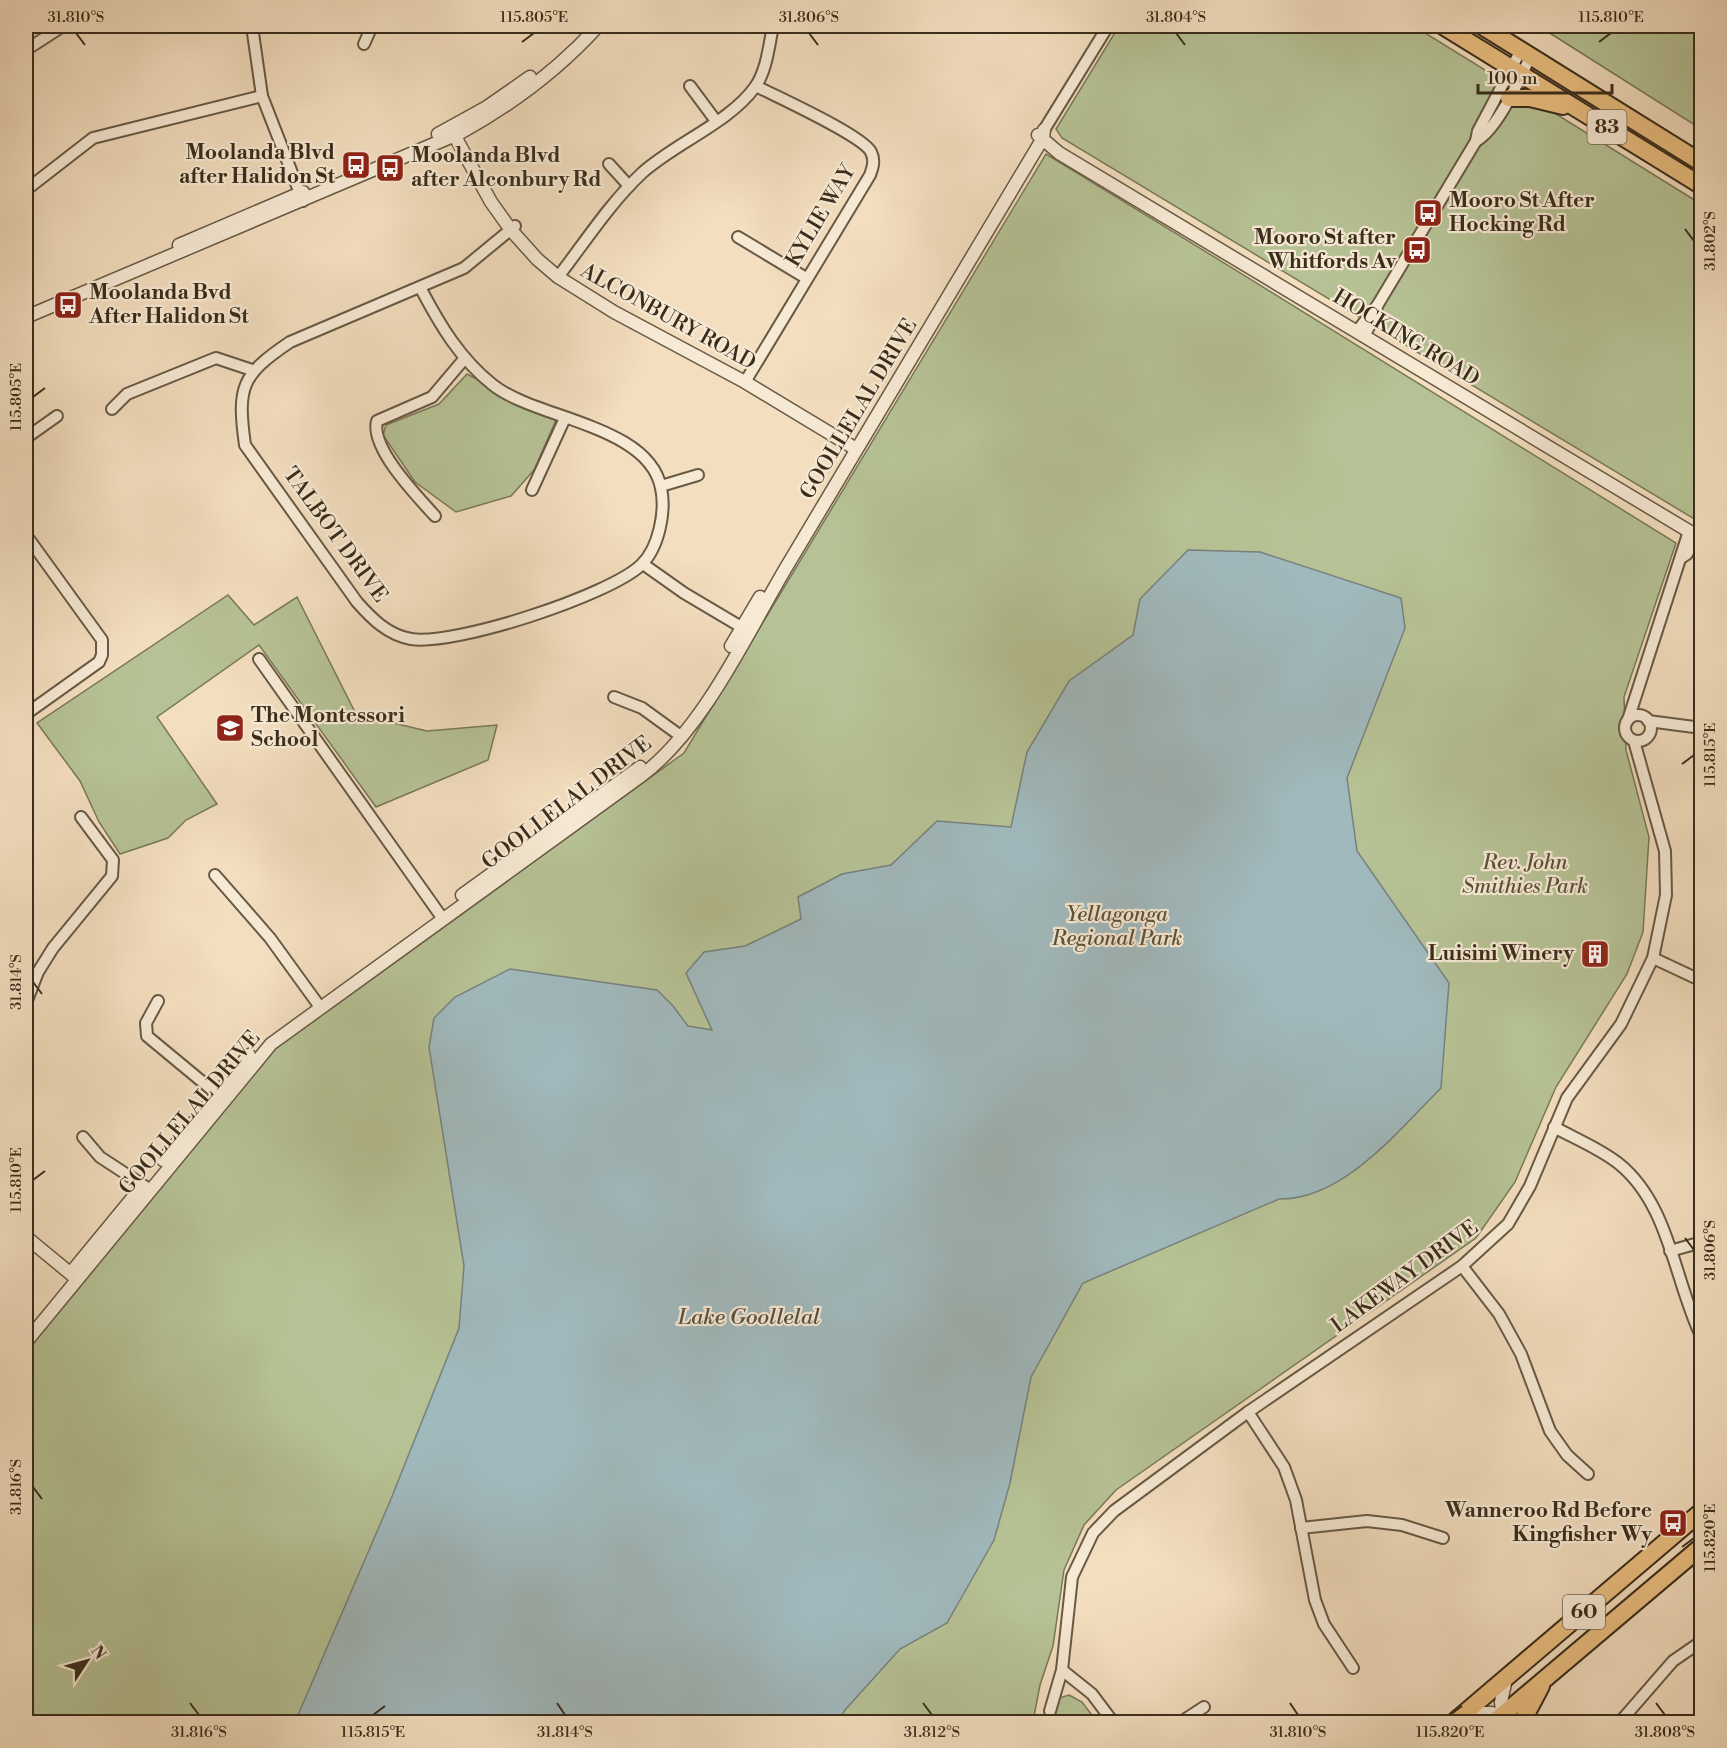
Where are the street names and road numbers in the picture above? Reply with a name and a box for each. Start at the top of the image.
road number: 83 [1588,110,1626,144]
street label: KYLIE WAY [780,159,862,272]
street label: ALCONBURY ROAD [575,258,760,376]
street label: HOCKING ROAD [1328,284,1484,392]
street label: GOOLLELAL DRIVE [795,314,923,504]
street label: TALBOT DRIVE [277,462,393,608]
street label: GOOLLELAL DRIVE [477,731,657,875]
street label: GOOLLELAL DRIVE [114,1026,266,1200]
street label: LAKEWAY DRIVE [1326,1215,1484,1339]
road number: 60 [1563,1595,1605,1629]

